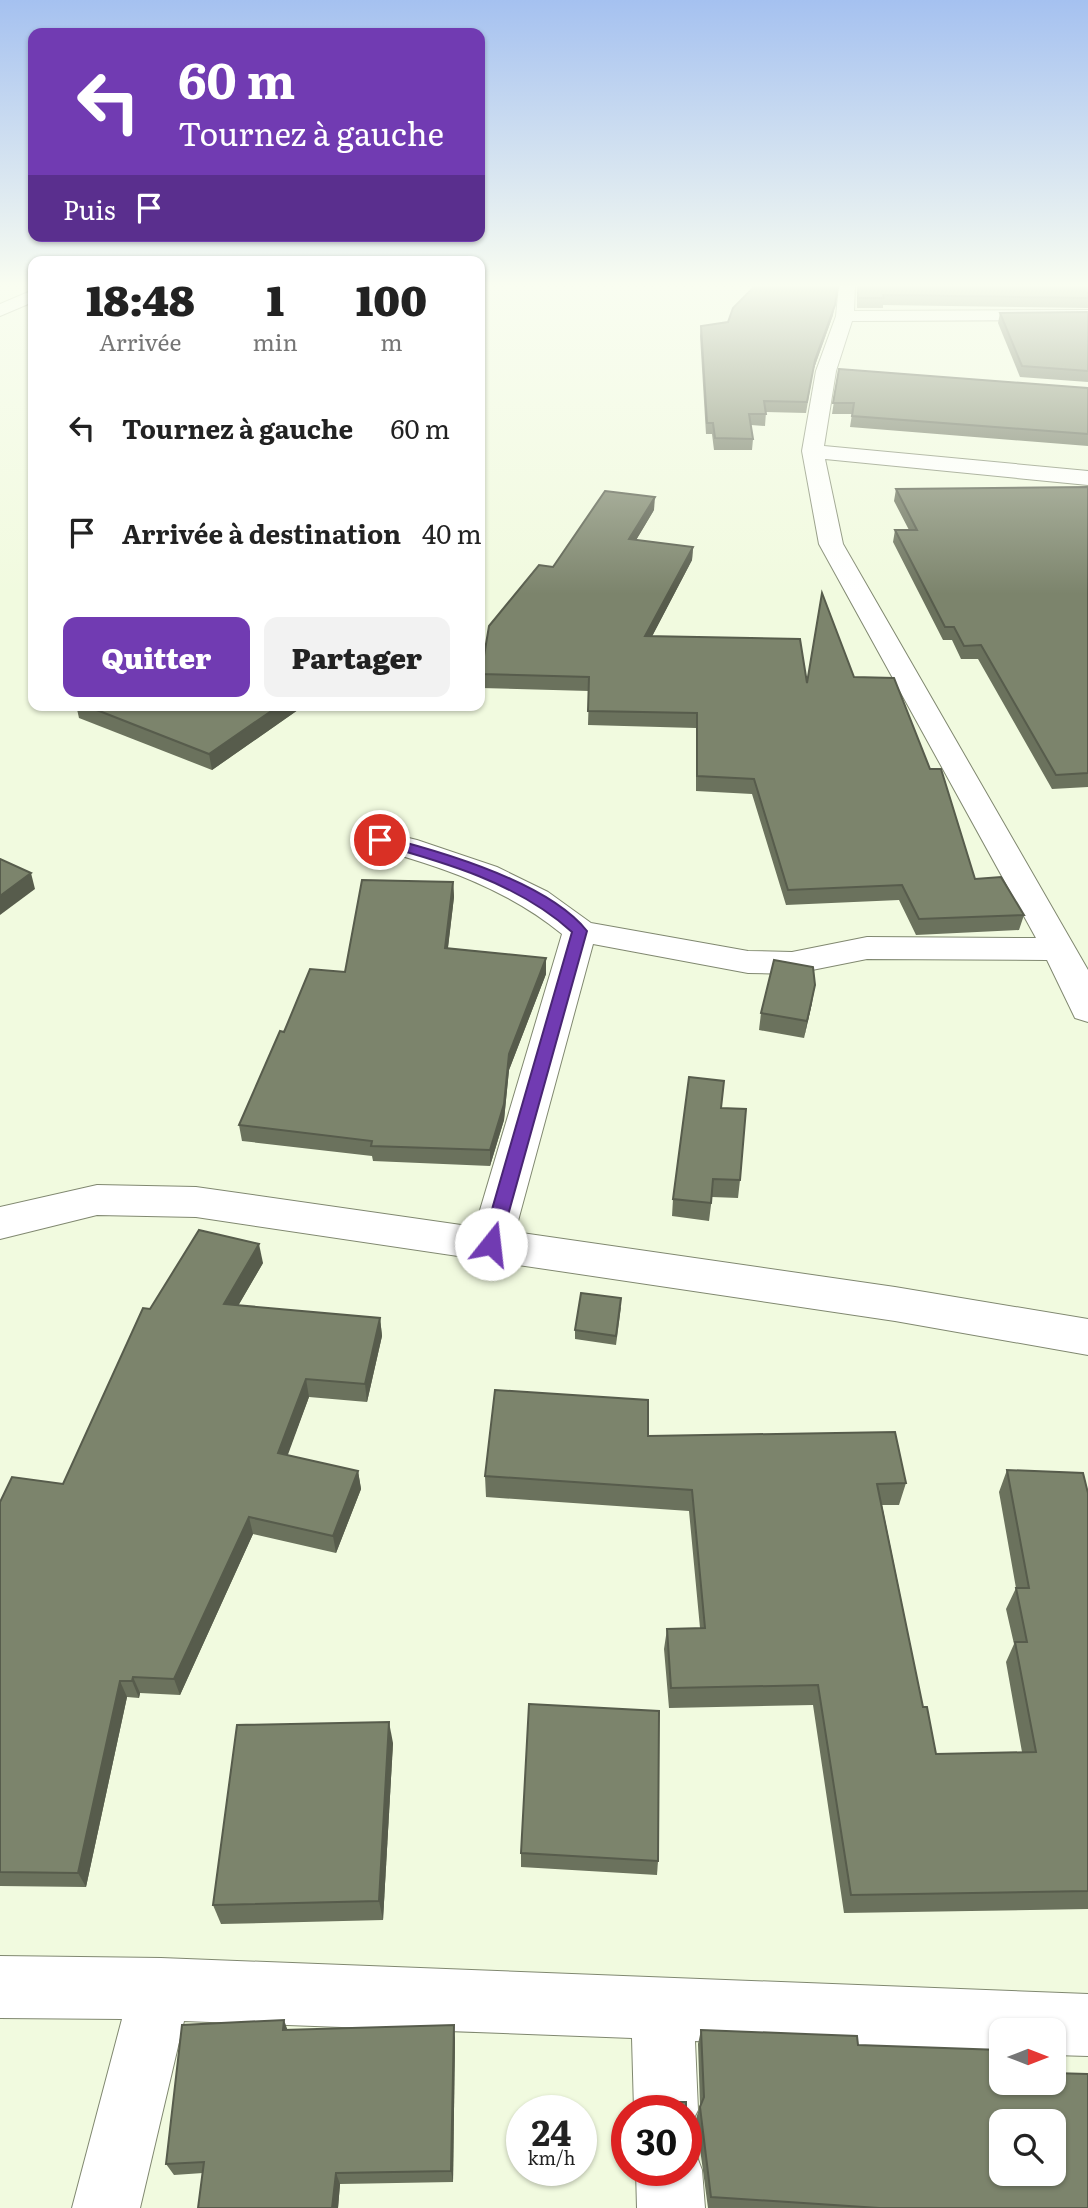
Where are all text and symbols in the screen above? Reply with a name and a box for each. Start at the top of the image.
text: 60 m [178,41,295,114]
icon: left [63,56,154,147]
text: Tournez à gauche [178,108,444,156]
text: Puis [63,189,116,228]
icon: arrive [130,189,168,227]
text: 18:48 [86,267,195,329]
text: 1 [266,267,284,329]
text: 100 [356,267,427,329]
text: Arrivée [99,324,181,358]
text: min [253,324,298,358]
text: m [380,324,403,358]
text: Tournez à gauche [122,408,353,447]
text: 60 m [391,408,450,447]
icon: left [63,409,101,447]
text: Arrivée à destination [122,513,401,552]
text: 40 m [422,513,482,552]
icon: arrive [63,514,101,552]
button: Quitter [63,617,250,697]
button: Partager [264,617,450,697]
pin [350,810,410,870]
icon: arrive [361,821,399,859]
position arrow [454,1207,528,1281]
north arrow [989,2018,1066,2095]
map controls [989,2018,1066,2186]
speed limit sign: 30 [611,2095,702,2186]
text: 24 [532,2105,571,2157]
button: search [989,2109,1066,2186]
text: km/h [528,2144,575,2171]

